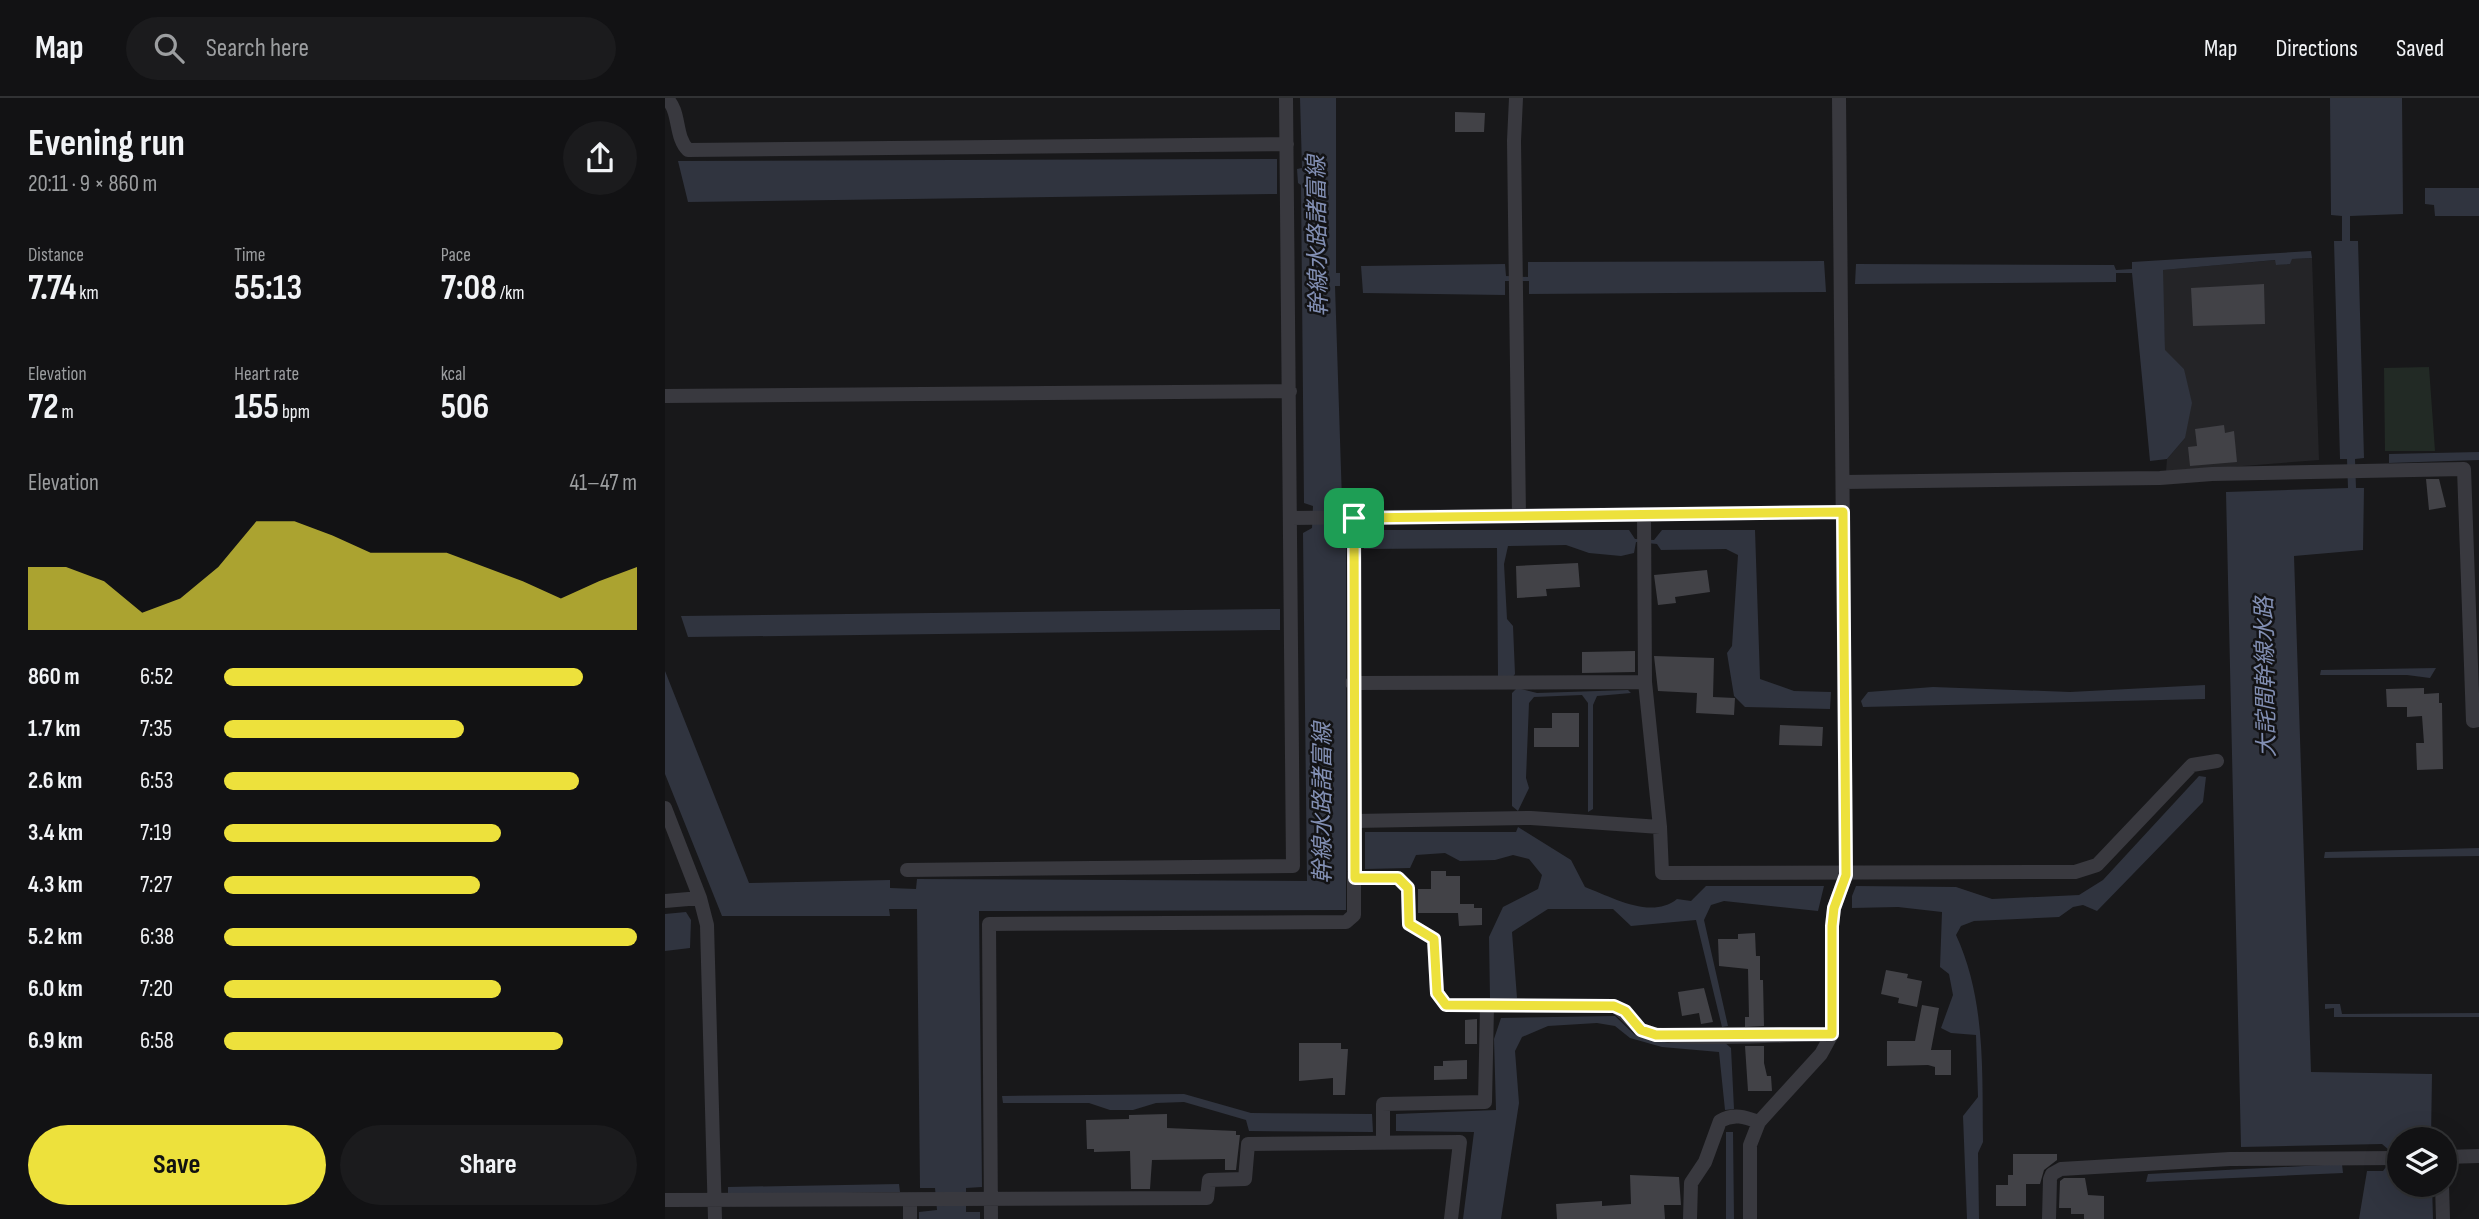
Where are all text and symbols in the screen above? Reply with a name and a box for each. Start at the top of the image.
search box [126,17,616,80]
text: Map [35,28,84,68]
icon: search [150,29,188,67]
text: Search here [206,33,309,64]
text: Map [2204,34,2237,63]
text: Directions [2275,34,2358,63]
text: Saved [2396,34,2444,63]
text: Evening run [28,121,185,166]
button: share [563,121,637,195]
water label: 幹線水路諸富線 [1303,152,1333,317]
text: 20:11 · 9 × 860 m [28,170,157,198]
text: Distance [28,244,84,267]
text: Time [234,244,265,267]
text: Pace [441,244,471,267]
text: 7.74 [28,267,76,310]
text: 55:13 [234,267,302,310]
text: 7:08 [441,267,497,310]
text: km [76,282,99,305]
text: /km [497,282,525,305]
text: Elevation [28,363,87,386]
text: Heart rate [234,363,299,386]
text: kcal [441,363,466,386]
text: 72 [28,386,59,429]
text: 155 [234,386,279,429]
text: 506 [441,386,489,429]
text: m [59,401,74,424]
text: bpm [279,401,310,424]
text: Elevation [28,469,99,497]
text: 41–47 m [569,469,637,497]
pin [1324,488,1384,548]
icon: arrive [1335,499,1373,537]
water label: 大詫間幹線水路 [2251,594,2281,758]
text: 860 m [28,663,79,691]
text: 6:52 [140,663,173,691]
text: 1.7 km [28,715,81,743]
text: 7:35 [140,715,172,743]
water label: 幹線水路諸富線 [1309,720,1337,884]
text: 2.6 km [28,767,82,795]
text: 6:53 [140,767,173,795]
text: 3.4 km [28,819,83,847]
text: 7:19 [140,819,172,847]
text: 4.3 km [28,871,83,899]
text: 7:27 [140,871,172,899]
text: 5.2 km [28,923,82,951]
text: 6:38 [140,923,174,951]
text: 6.0 km [28,975,83,1003]
text: 7:20 [140,975,173,1003]
text: 6.9 km [28,1027,83,1055]
text: 6:58 [140,1027,174,1055]
button: Save [28,1125,326,1205]
button: Share [340,1125,637,1205]
map controls [2387,1127,2457,1197]
button: layers [2387,1127,2457,1197]

